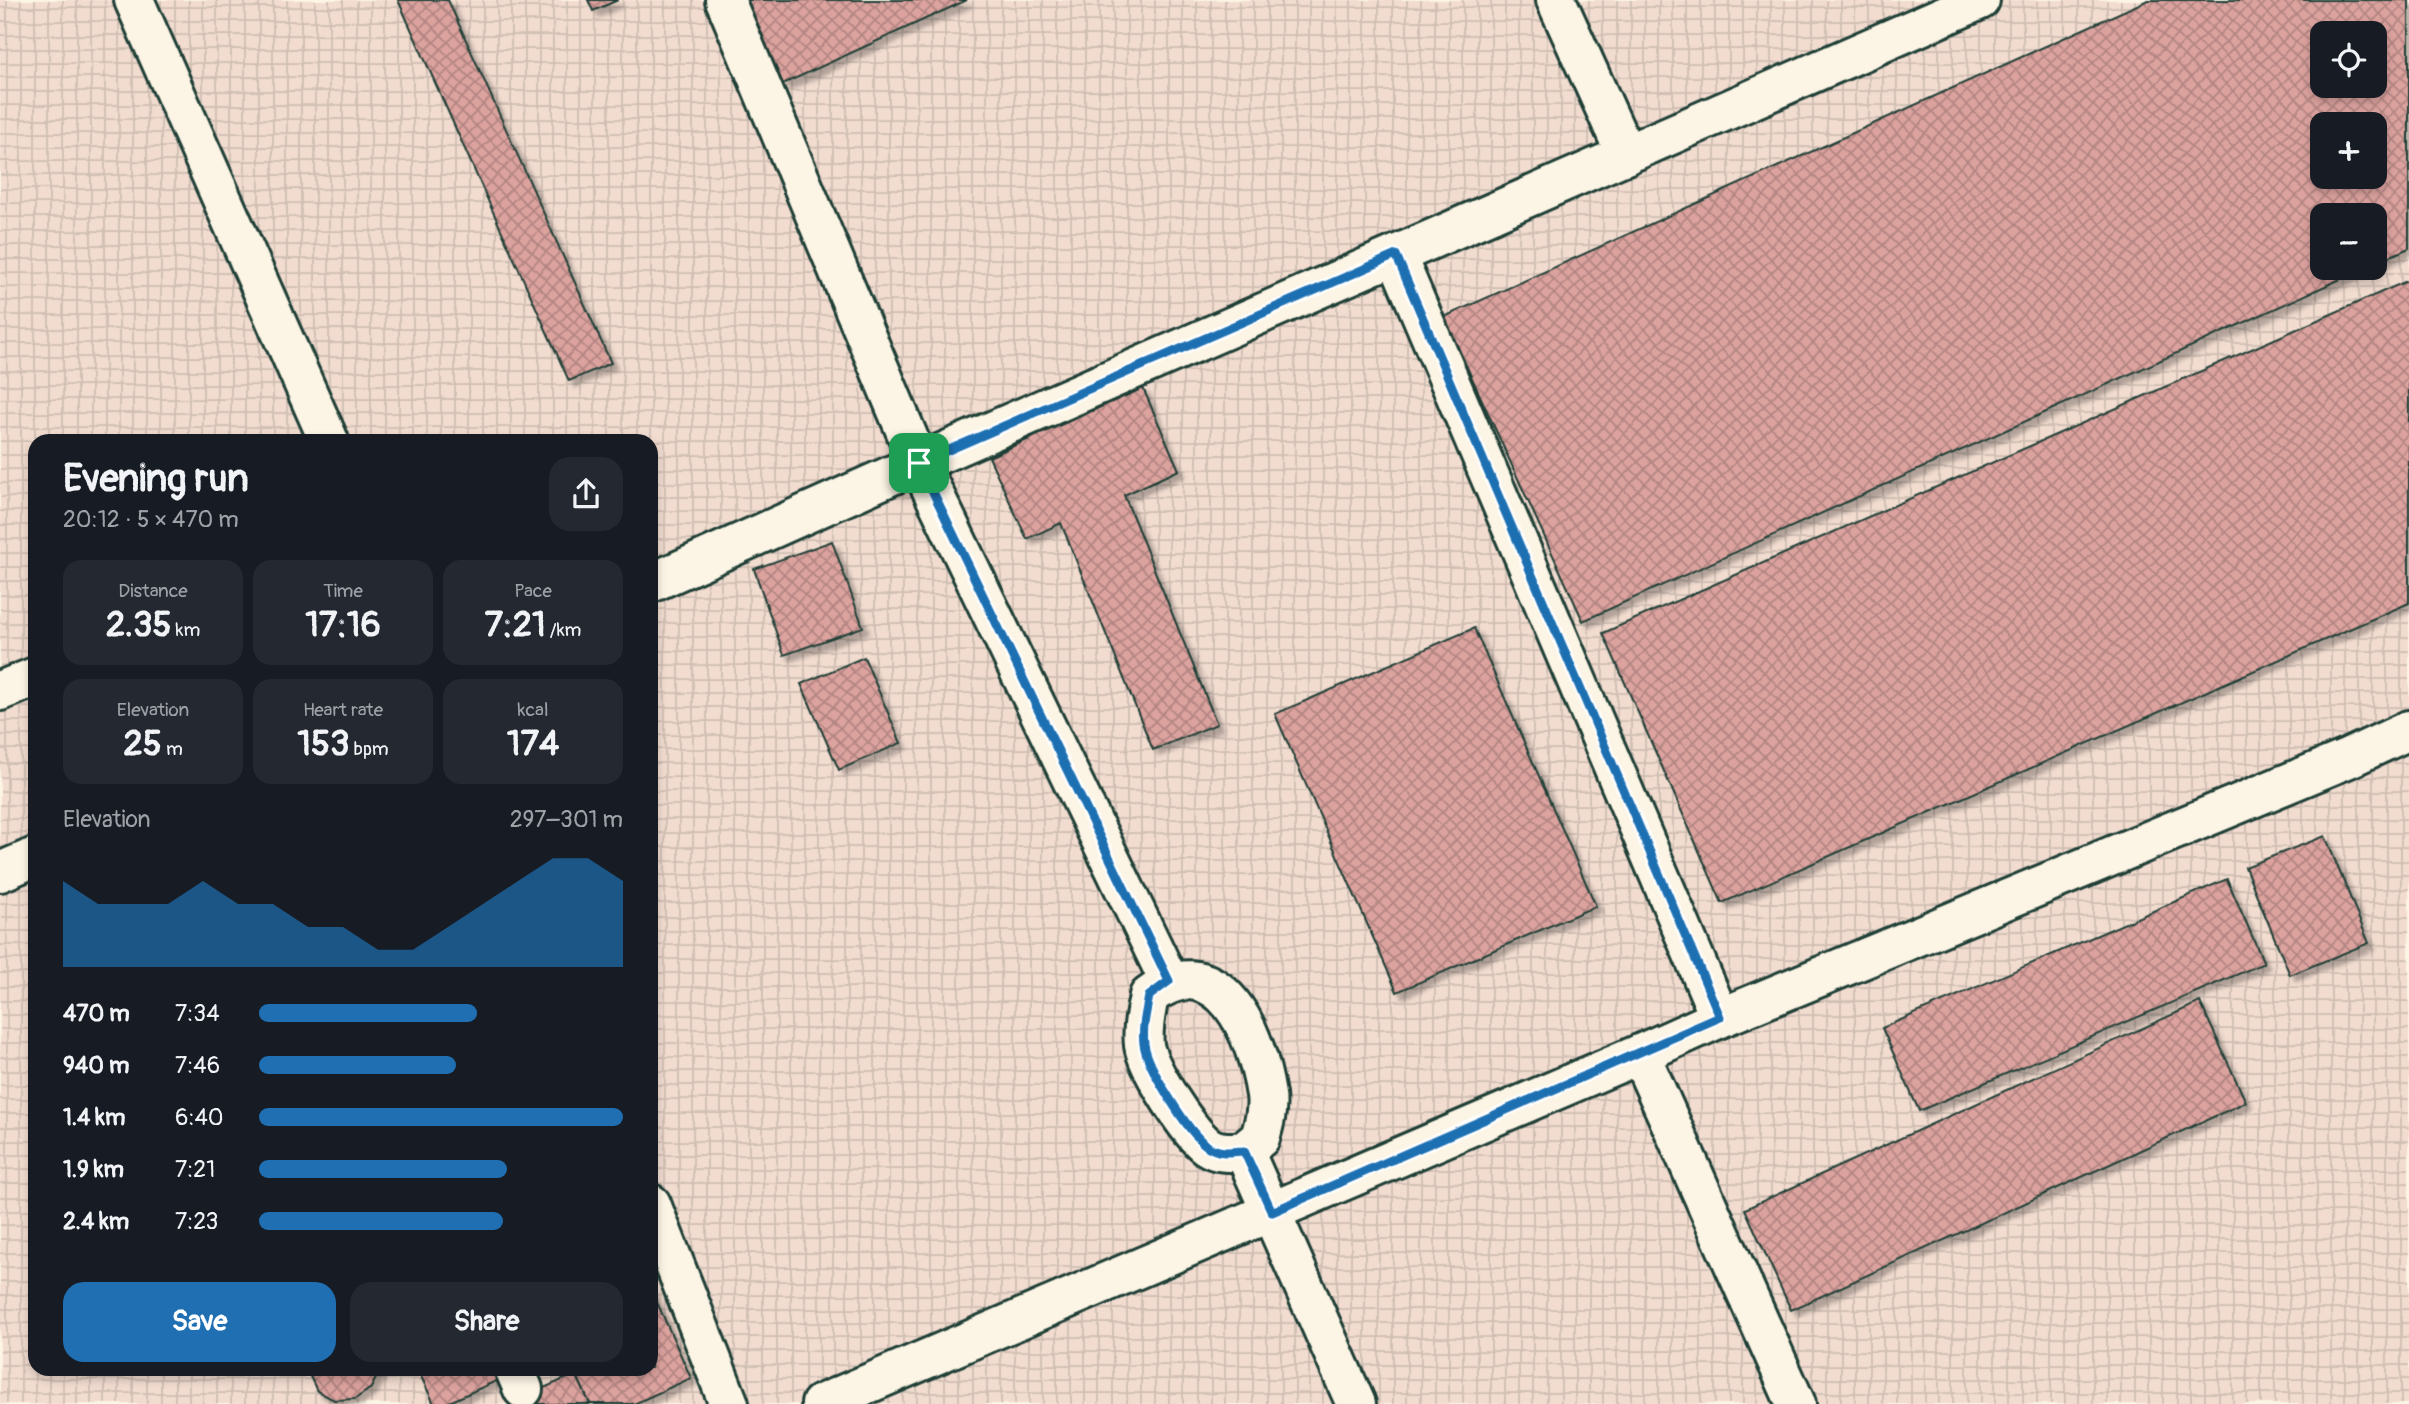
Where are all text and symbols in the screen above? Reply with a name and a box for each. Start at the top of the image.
map controls [2310,21,2387,280]
button: locate [2310,21,2387,98]
button: + [2310,112,2387,189]
button: − [2310,203,2387,280]
pin [889,433,949,493]
icon: arrive [900,444,938,482]
text: Evening run [63,455,249,503]
button: share [549,457,623,531]
text: 20:12 · 5 × 470 m [63,505,239,534]
text: Distance [118,579,188,603]
text: Time [323,579,363,603]
text: Pace [514,579,552,603]
text: 2.35 [106,603,171,647]
text: 17:16 [305,603,381,647]
text: 7:21 [485,603,546,647]
text: km [171,618,200,642]
text: /km [546,618,581,642]
text: Elevation [117,698,189,722]
text: Heart rate [303,698,383,722]
text: kcal [518,698,548,722]
text: 25 [123,722,162,766]
text: 153 [297,722,349,766]
text: 174 [507,722,559,766]
text: m [162,737,183,761]
text: bpm [349,737,389,761]
text: Elevation [63,805,151,834]
text: 297–301 m [510,805,623,834]
text: 470 m [63,999,130,1028]
text: 7:34 [175,999,219,1028]
text: 940 m [63,1051,129,1080]
text: 7:46 [175,1051,220,1080]
text: 1.4 km [63,1103,125,1132]
text: 6:40 [175,1103,224,1132]
text: 1.9 km [63,1155,124,1184]
text: 7:21 [175,1155,215,1184]
text: 2.4 km [63,1207,129,1236]
text: 7:23 [175,1207,218,1236]
button: Save [63,1282,336,1362]
button: Share [350,1282,623,1362]

